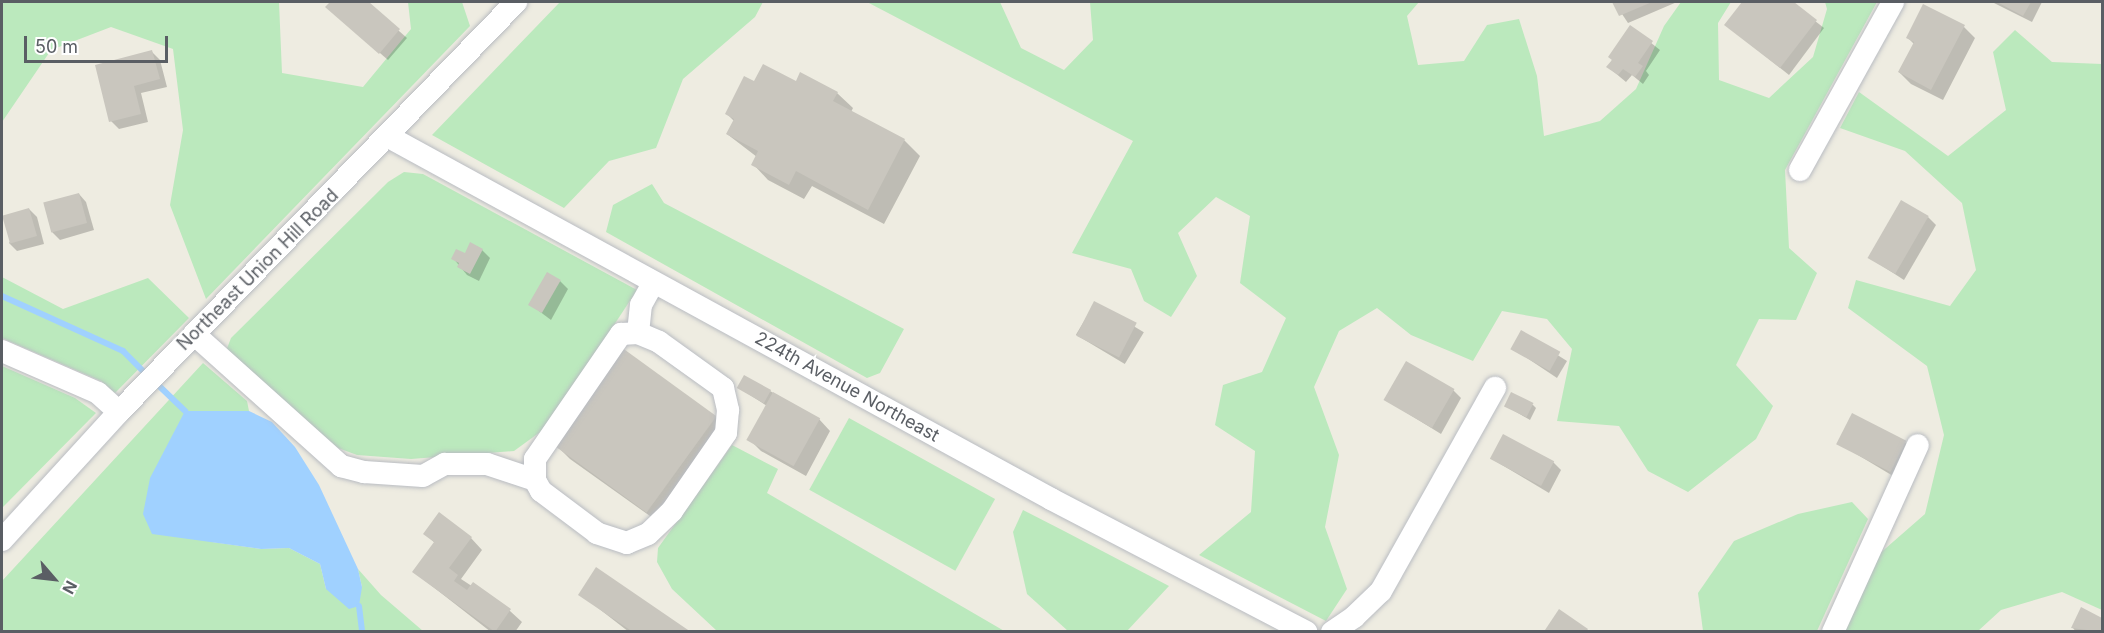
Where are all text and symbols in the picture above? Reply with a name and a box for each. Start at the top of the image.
scale bar [27,24,171,62]
text: 50 m [35,36,78,57]
street label: Northeast Union Hill Road [173,185,343,355]
street label: 224th Avenue Northeast [751,327,943,447]
north arrow [24,549,84,609]
text: N [58,577,82,598]

